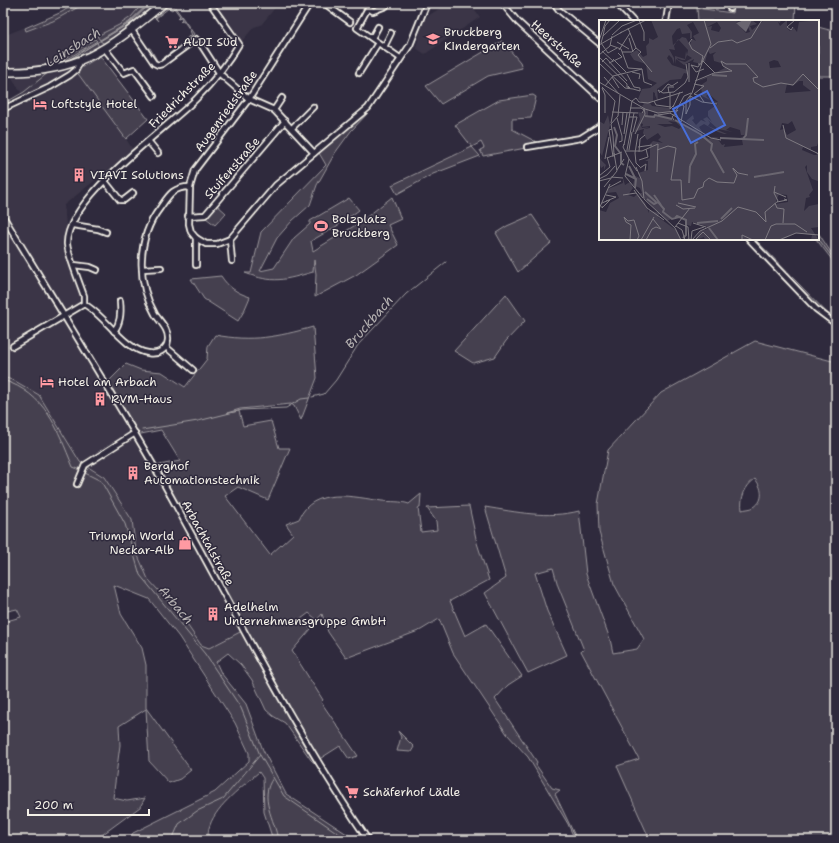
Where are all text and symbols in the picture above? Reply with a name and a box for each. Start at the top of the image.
street label: Heerstraße [528,16,587,72]
inset map [599,20,819,240]
water label: Leinsbach [42,23,104,71]
place label: Bruckberg Kindergarten [444,24,520,54]
school or university icon: Bruckberg Kindergarten [425,31,441,47]
supermarket icon: ALDI Süd [164,34,180,50]
place label: ALDI Süd [183,34,238,50]
street label: Friedrichstraße [145,58,219,132]
street label: Augenriedstraße [191,67,261,155]
hotel icon: Loftstyle Hotel [32,96,48,112]
place label: Loftstyle Hotel [51,96,137,112]
street label: Stuifenstraße [201,133,264,202]
building icon: VIAVI Solutions [71,167,87,183]
place label: VIAVI Solutions [90,167,184,183]
place label: Bolzplatz Bruckberg [332,211,390,241]
sports icon: Bolzplatz Bruckberg [313,218,329,234]
water label: Bruckbach [341,292,397,352]
hotel icon: Hotel am Arbach [39,374,55,390]
place label: Hotel am Arbach [58,374,157,390]
building icon: RVM-Haus [92,391,108,407]
place label: RVM-Haus [111,391,172,407]
place label: Berghof Automationstechnik [144,458,260,488]
building icon: Berghof Automationstechnik [125,465,141,481]
street label: Arbachtalstraße [178,497,238,589]
place label: Triumph World Neckar-Alb [89,528,174,558]
shop icon: Triumph World Neckar-Alb [177,535,193,551]
water label: Arbach [155,582,197,628]
place label: Adelhelm Unternehmensgruppe GmbH [224,599,386,629]
building icon: Adelhelm Unternehmensgruppe GmbH [205,606,221,622]
supermarket icon: Schäferhof Lädle [344,784,360,800]
place label: Schäferhof Lädle [363,784,461,800]
scale bar [28,791,149,817]
text: 200 m [34,797,73,813]

